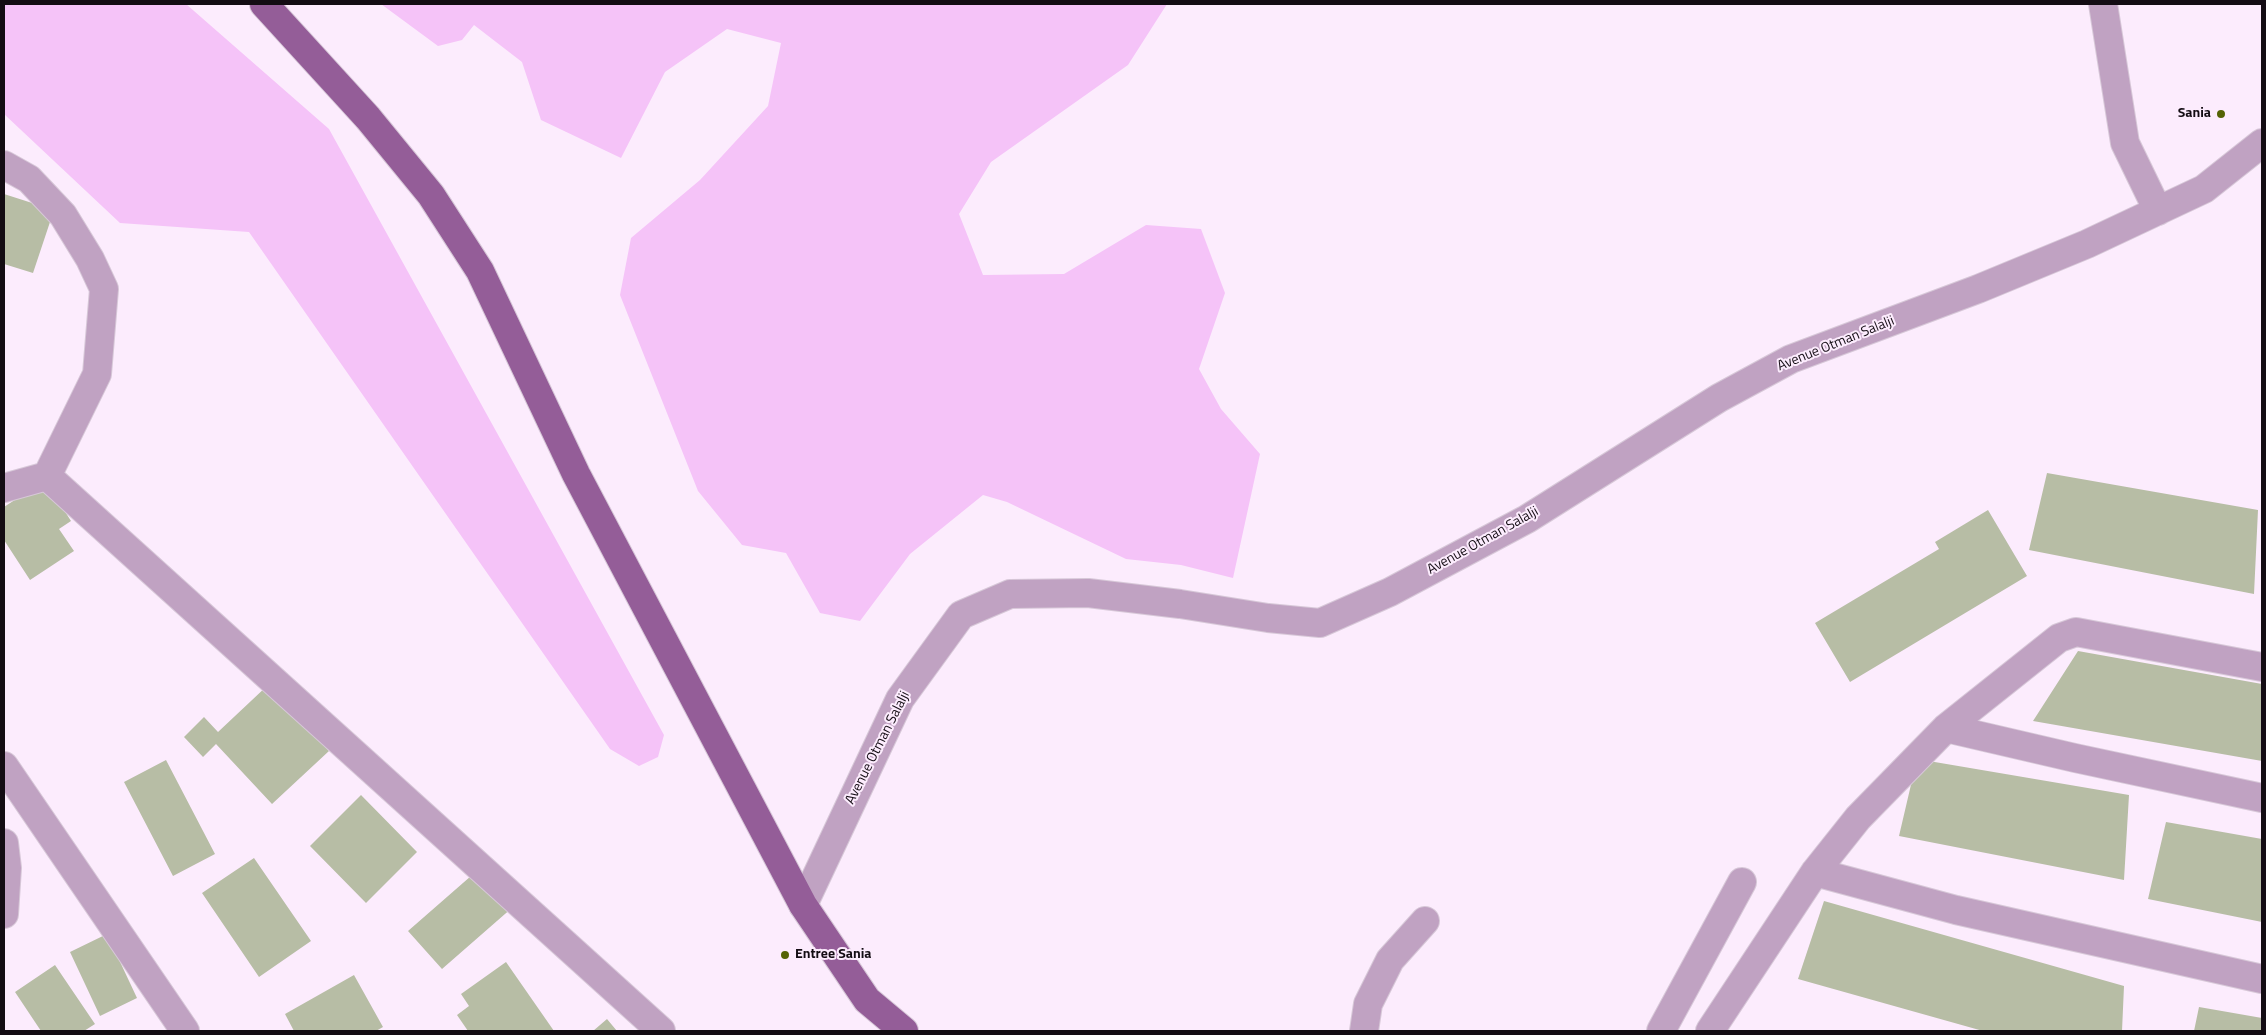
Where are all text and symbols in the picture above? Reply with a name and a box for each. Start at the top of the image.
place label: Sania [2178,106,2211,122]
marker: Sania [2215,108,2227,120]
street label: Avenue Otman Salalji [1775,313,1897,375]
street label: Avenue Otman Salalji [1424,503,1542,579]
street label: Avenue Otman Salalji [842,689,914,807]
place label: Entree Sania [795,947,871,963]
marker: Entree Sania [779,949,791,961]

